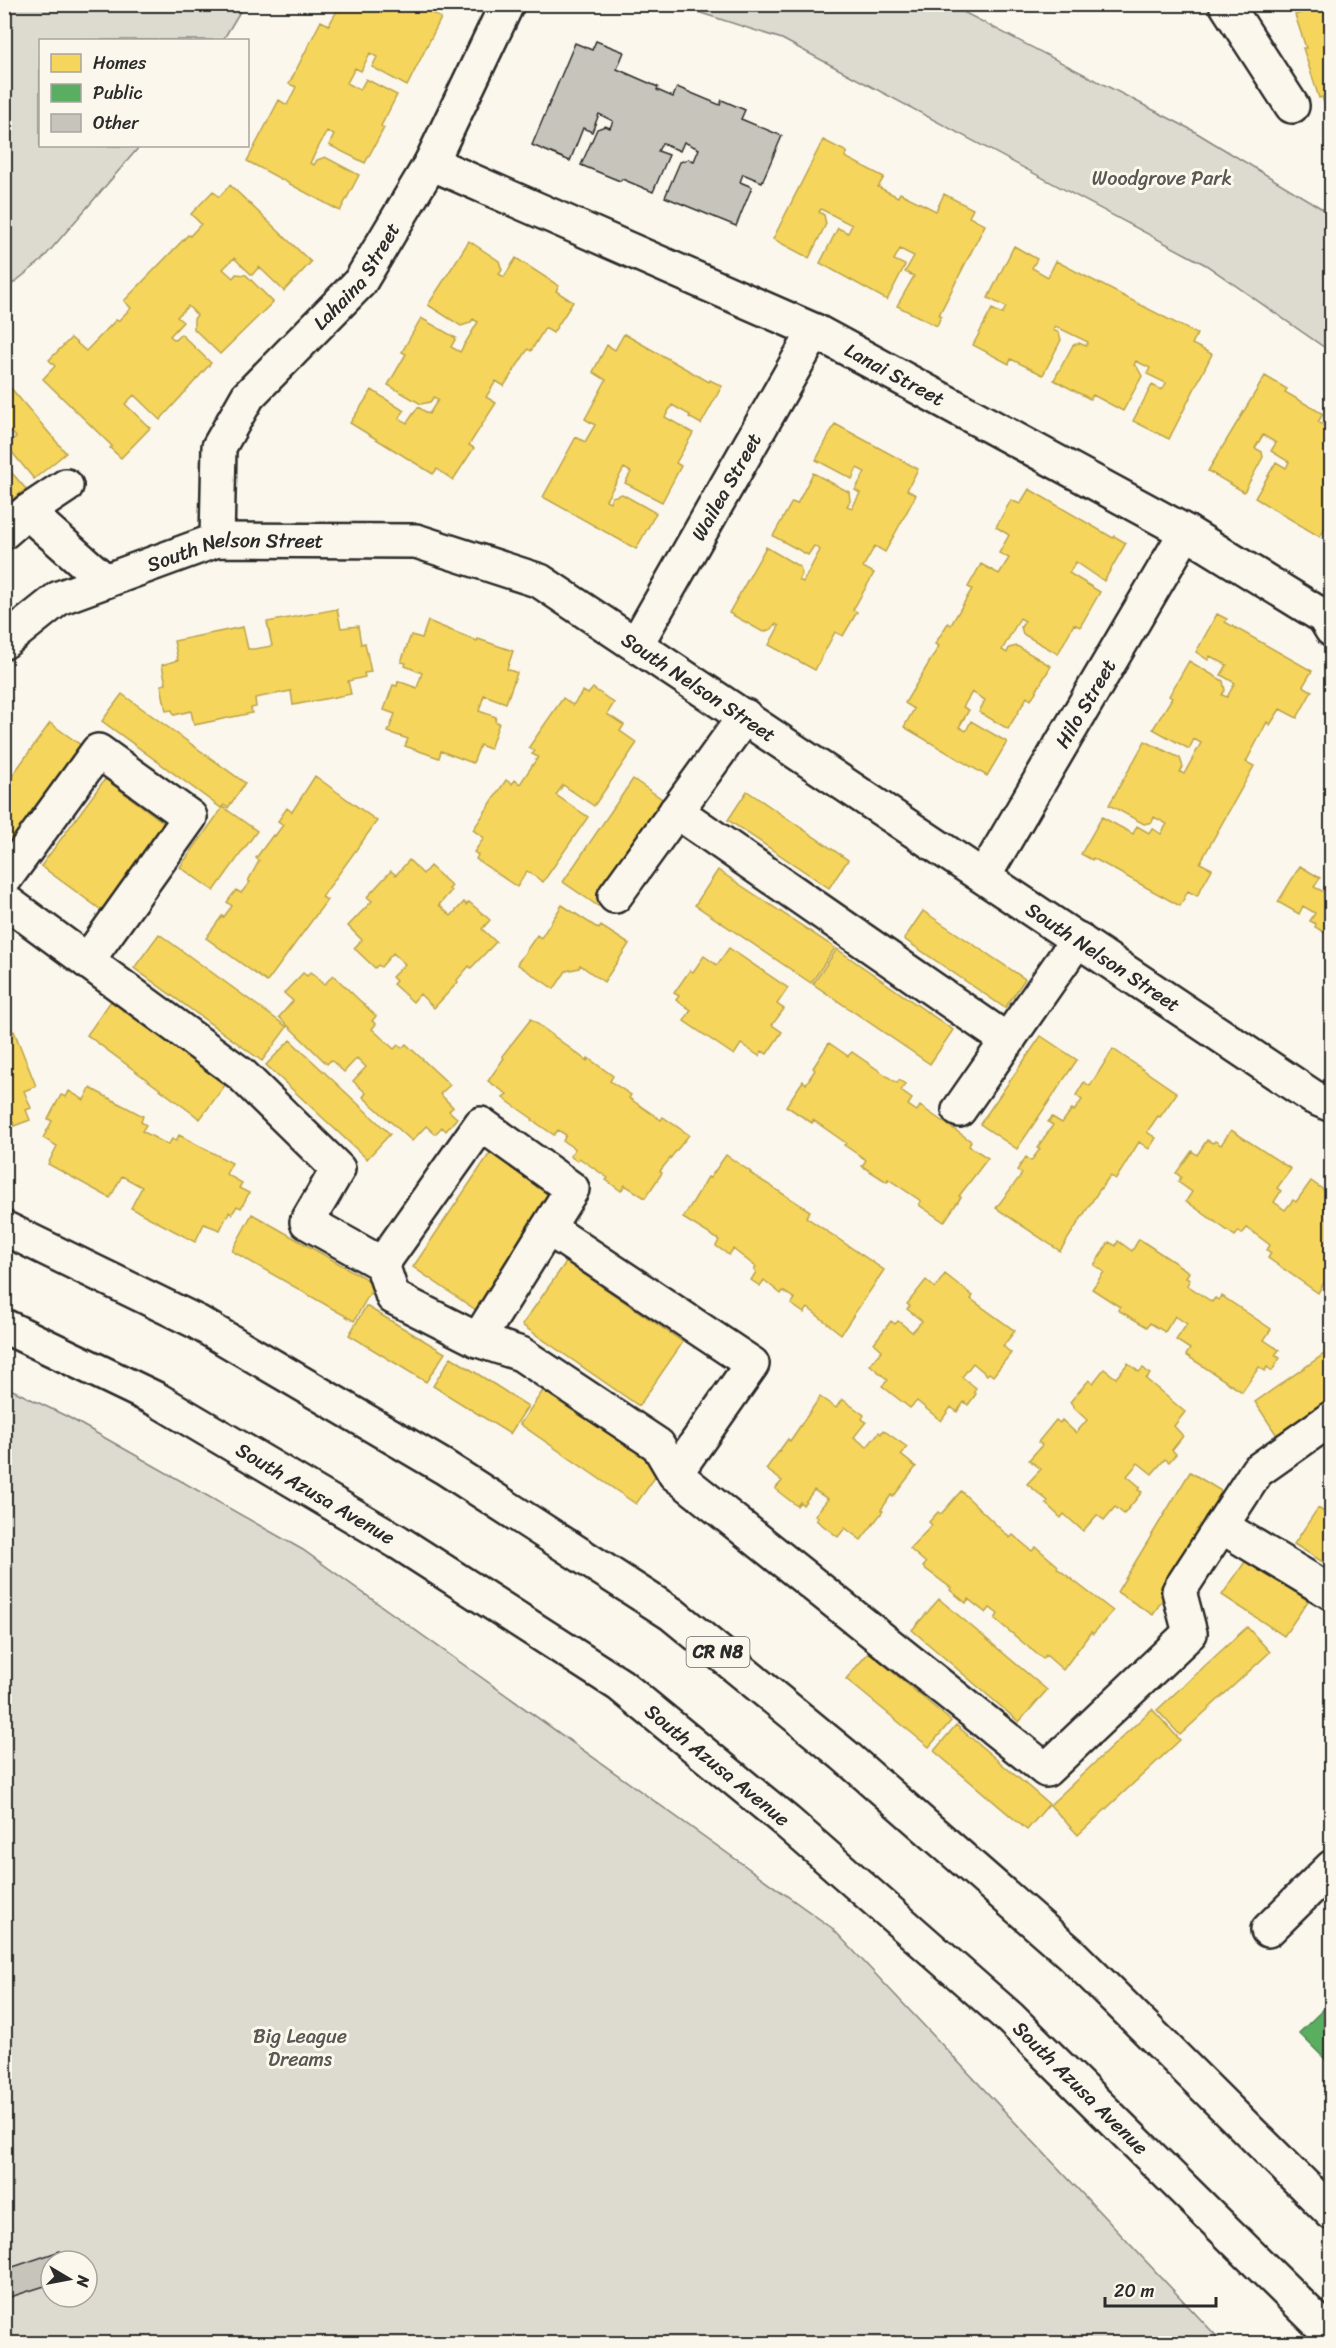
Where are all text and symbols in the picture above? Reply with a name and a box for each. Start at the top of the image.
legend [39,39,249,147]
text: Homes [93,47,147,79]
text: Public [93,77,143,109]
text: Other [93,107,140,139]
park label: Woodgrove Park [1092,161,1232,196]
street label: Lahaina Street [304,215,409,338]
street label: Lanai Street [838,333,952,416]
street label: Wailea Street [681,426,771,547]
street label: South Nelson Street [142,522,324,582]
street label: South Nelson Street [614,622,784,752]
street label: Hilo Street [1045,652,1126,755]
street label: South Nelson Street [1018,892,1188,1022]
street label: South Azusa Avenue [229,1432,402,1554]
road number: CR N8 [686,1637,750,1667]
street label: South Azusa Avenue [637,1694,798,1836]
street label: South Azusa Avenue [1004,2012,1157,2164]
park label: Big League Dreams [253,2019,347,2077]
north arrow [39,2249,99,2309]
scale bar [1105,2270,1216,2308]
text: N [68,2273,99,2290]
text: 20 m [1114,2275,1154,2307]

